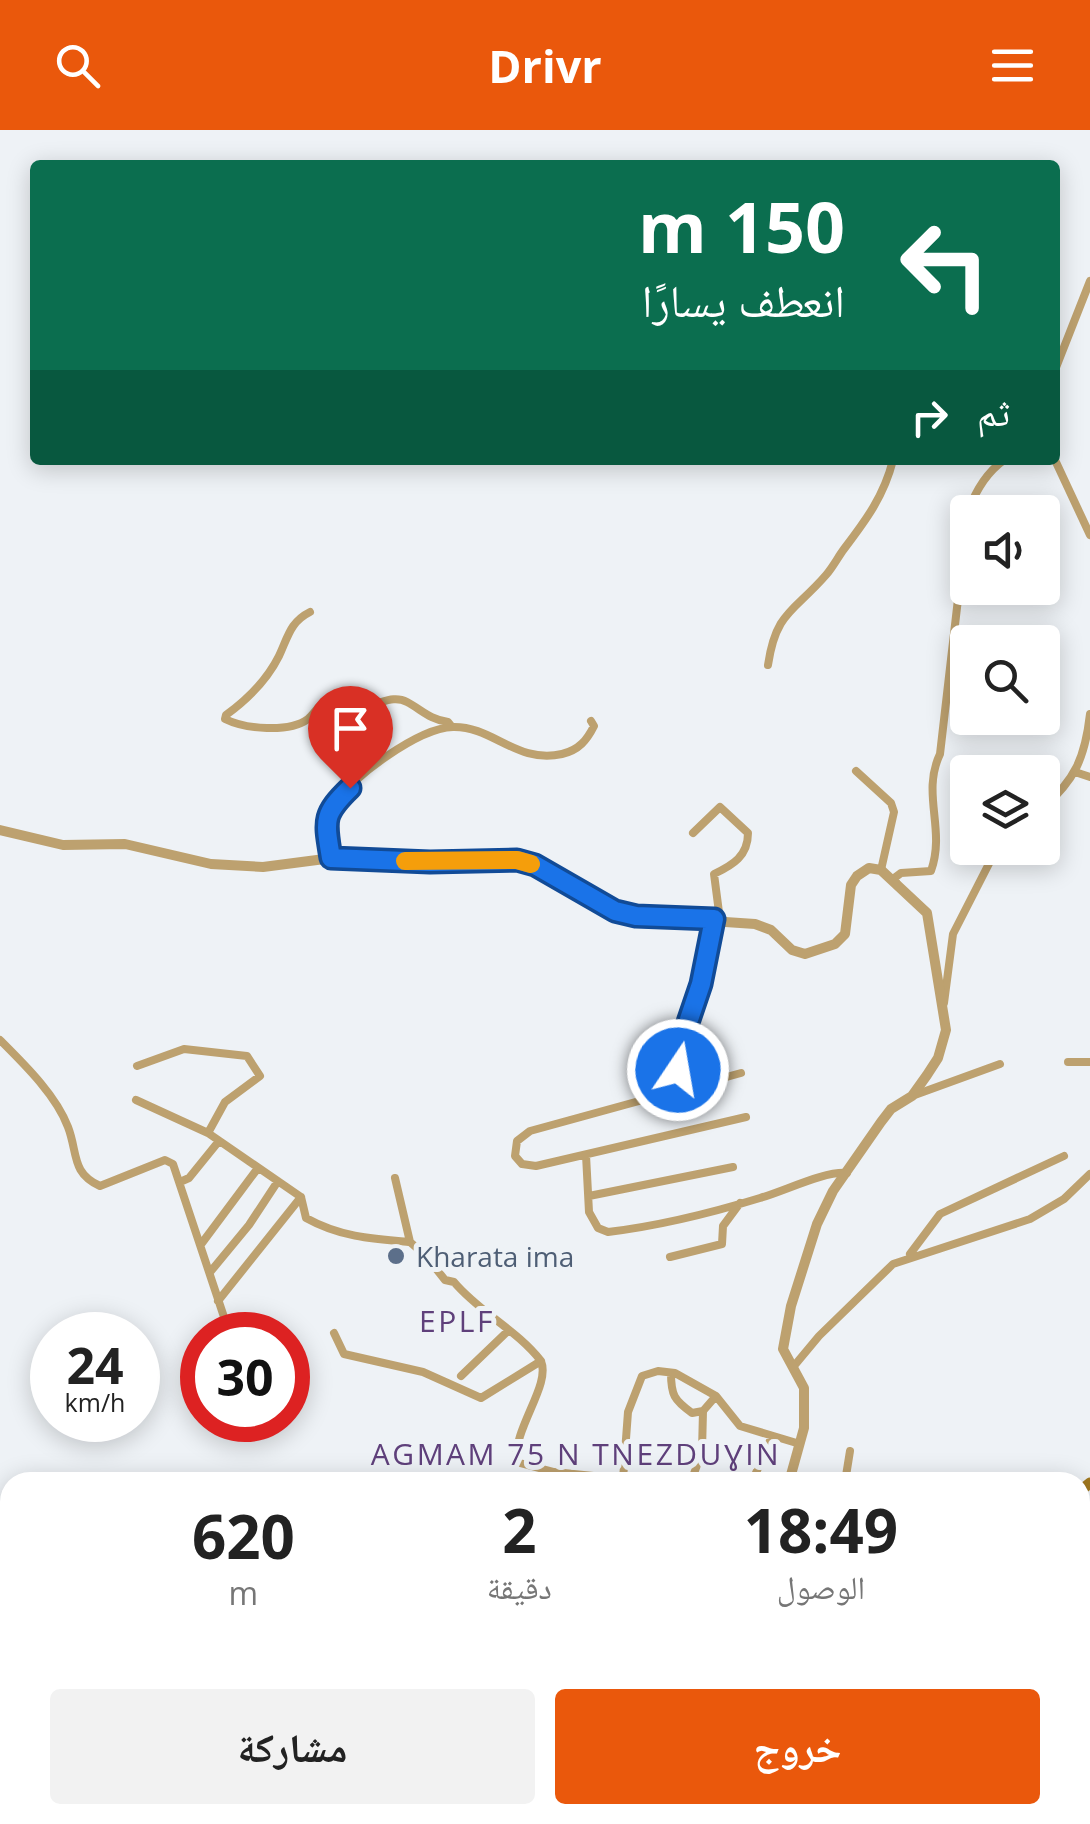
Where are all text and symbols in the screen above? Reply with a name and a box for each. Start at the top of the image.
text: Drivr [488,35,602,96]
icon: search [50,38,105,93]
icon: menu [985,38,1040,93]
text: 150 m [638,178,845,274]
icon: left [880,200,1010,330]
text: انعطف يسارًا [642,269,845,330]
text: ثم [977,385,1010,437]
icon: right [902,390,957,445]
map controls [950,495,1060,865]
button: sound [950,495,1060,605]
button: search [950,625,1060,735]
pin [308,686,393,789]
icon: arrive [323,701,378,756]
button: layers [950,755,1060,865]
position arrow [626,1018,730,1122]
place label: Kharata ima [416,1237,574,1275]
marker: Kharata ima [385,1245,407,1267]
district label: EPLF [419,1300,495,1341]
speed limit sign: 30 [180,1312,310,1442]
text: 24 [66,1331,124,1399]
text: km/h [65,1385,125,1419]
district label: AGMAM 75 N TNEZDUƔIN [371,1433,781,1474]
text: 2 [502,1489,536,1571]
text: 18:49 [744,1489,898,1571]
text: 620 [192,1495,295,1577]
text: دقيقة [487,1565,552,1608]
text: الوصول [777,1565,865,1608]
text: m [229,1571,258,1614]
button: مشاركة [50,1689,535,1804]
button: خروج [555,1689,1040,1804]

